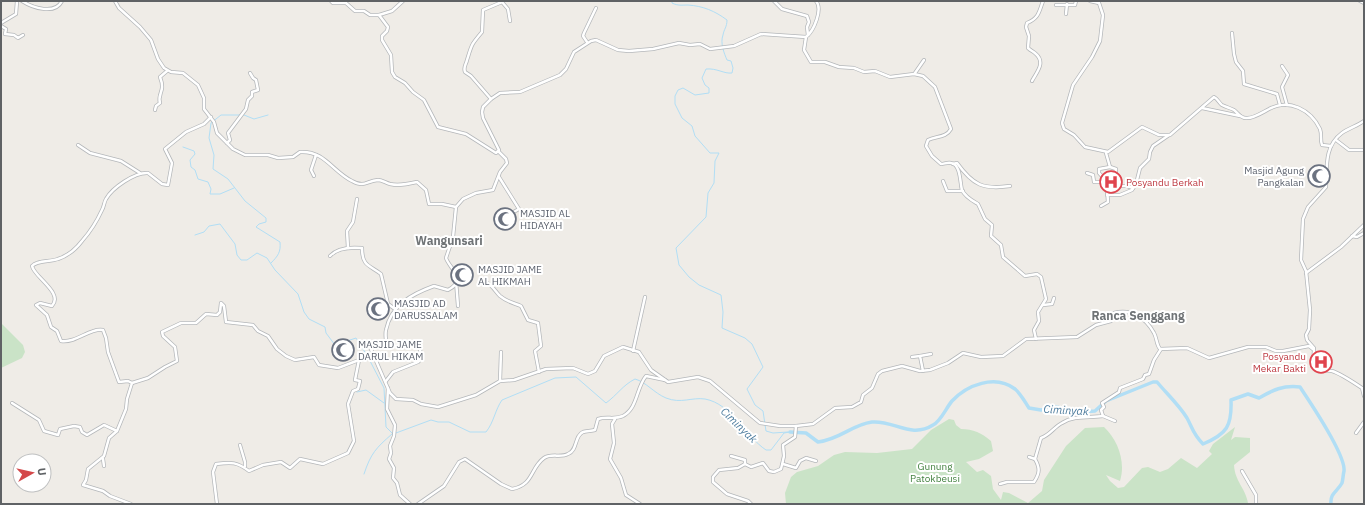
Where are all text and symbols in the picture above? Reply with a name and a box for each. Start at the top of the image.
mosque icon: Masjid Agung Pangkalan [1306,163,1332,189]
place label: Masjid Agung Pangkalan [1244,164,1305,189]
hospital icon: Posyandu Berkah [1098,169,1124,195]
place label: Posyandu Berkah [1126,176,1204,189]
mosque icon: MASJID AL HIDAYAH [492,206,518,232]
place label: MASJID AL HIDAYAH [520,207,570,232]
district label: Wangunsari [415,233,483,248]
mosque icon: MASJID JAME AL HIKMAH [449,262,475,288]
place label: MASJID JAME AL HIKMAH [478,263,542,288]
mosque icon: MASJID AD DARUSSALAM [365,296,391,322]
place label: MASJID AD DARUSSALAM [394,297,458,322]
district label: Ranca Senggang [1091,308,1185,323]
mosque icon: MASJID JAME DARUL HIKAM [330,337,356,363]
place label: MASJID JAME DARUL HIKAM [358,338,423,363]
hospital icon: Posyandu Mekar Bakti [1308,349,1334,375]
place label: Posyandu Mekar Bakti [1253,350,1306,375]
water label: Ciminyak [1043,402,1089,418]
water label: Ciminyak [718,404,760,446]
north arrow [12,453,52,493]
park label: Gunung Patokbeusi [910,460,960,485]
text: U [34,467,49,476]

